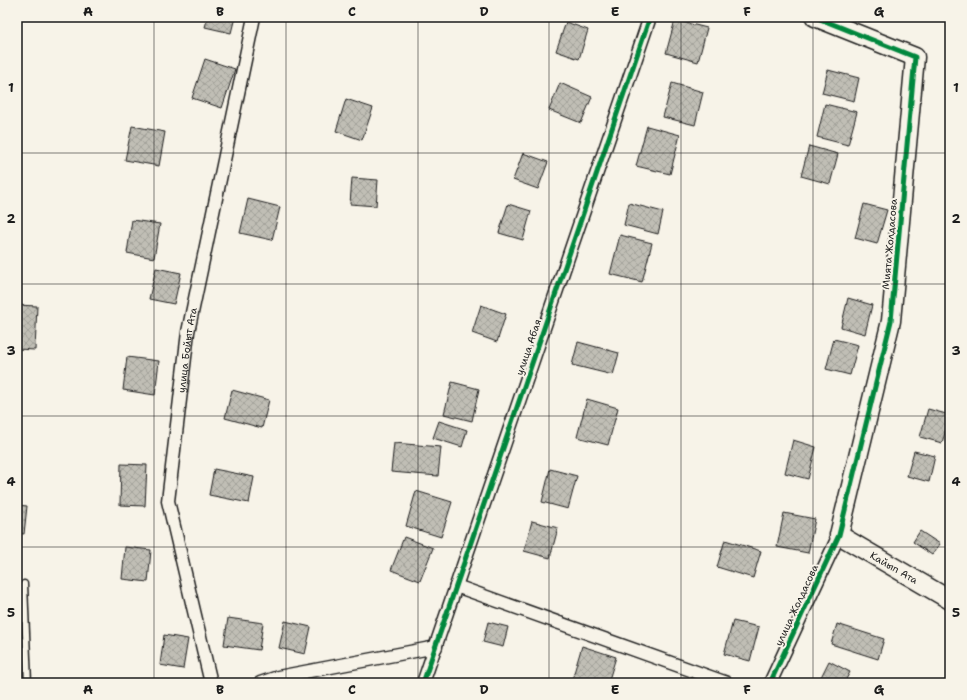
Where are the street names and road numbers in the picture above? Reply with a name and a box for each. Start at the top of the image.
street label: Мията Жолдасова [879,197,900,290]
street label: улица Бойыт Ата [175,306,200,394]
street label: улица Абая [513,317,544,377]
street label: Кайып Ата [868,549,921,587]
street label: улица Жолдасова [772,562,821,648]

